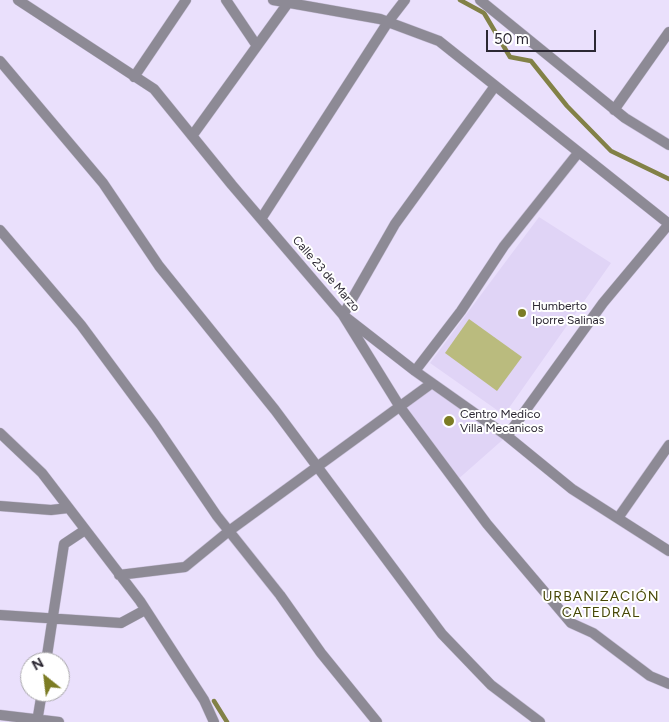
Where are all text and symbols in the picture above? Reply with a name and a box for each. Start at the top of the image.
scale bar [489,20,599,52]
text: 50 m [494,30,529,48]
street label: Calle 23 de Marzo [289,233,363,315]
place label: Humberto Iporre Salinas [532,299,604,327]
marker: Humberto Iporre Salinas [516,307,528,319]
place label: Centro Medico Villa Mecanicos [460,407,543,435]
marker: Centro Medico Villa Mecanicos [442,414,456,428]
district label: URBANIZACIÓN CATEDRAL [541,589,661,622]
north arrow [20,652,70,702]
text: N [29,654,47,674]

